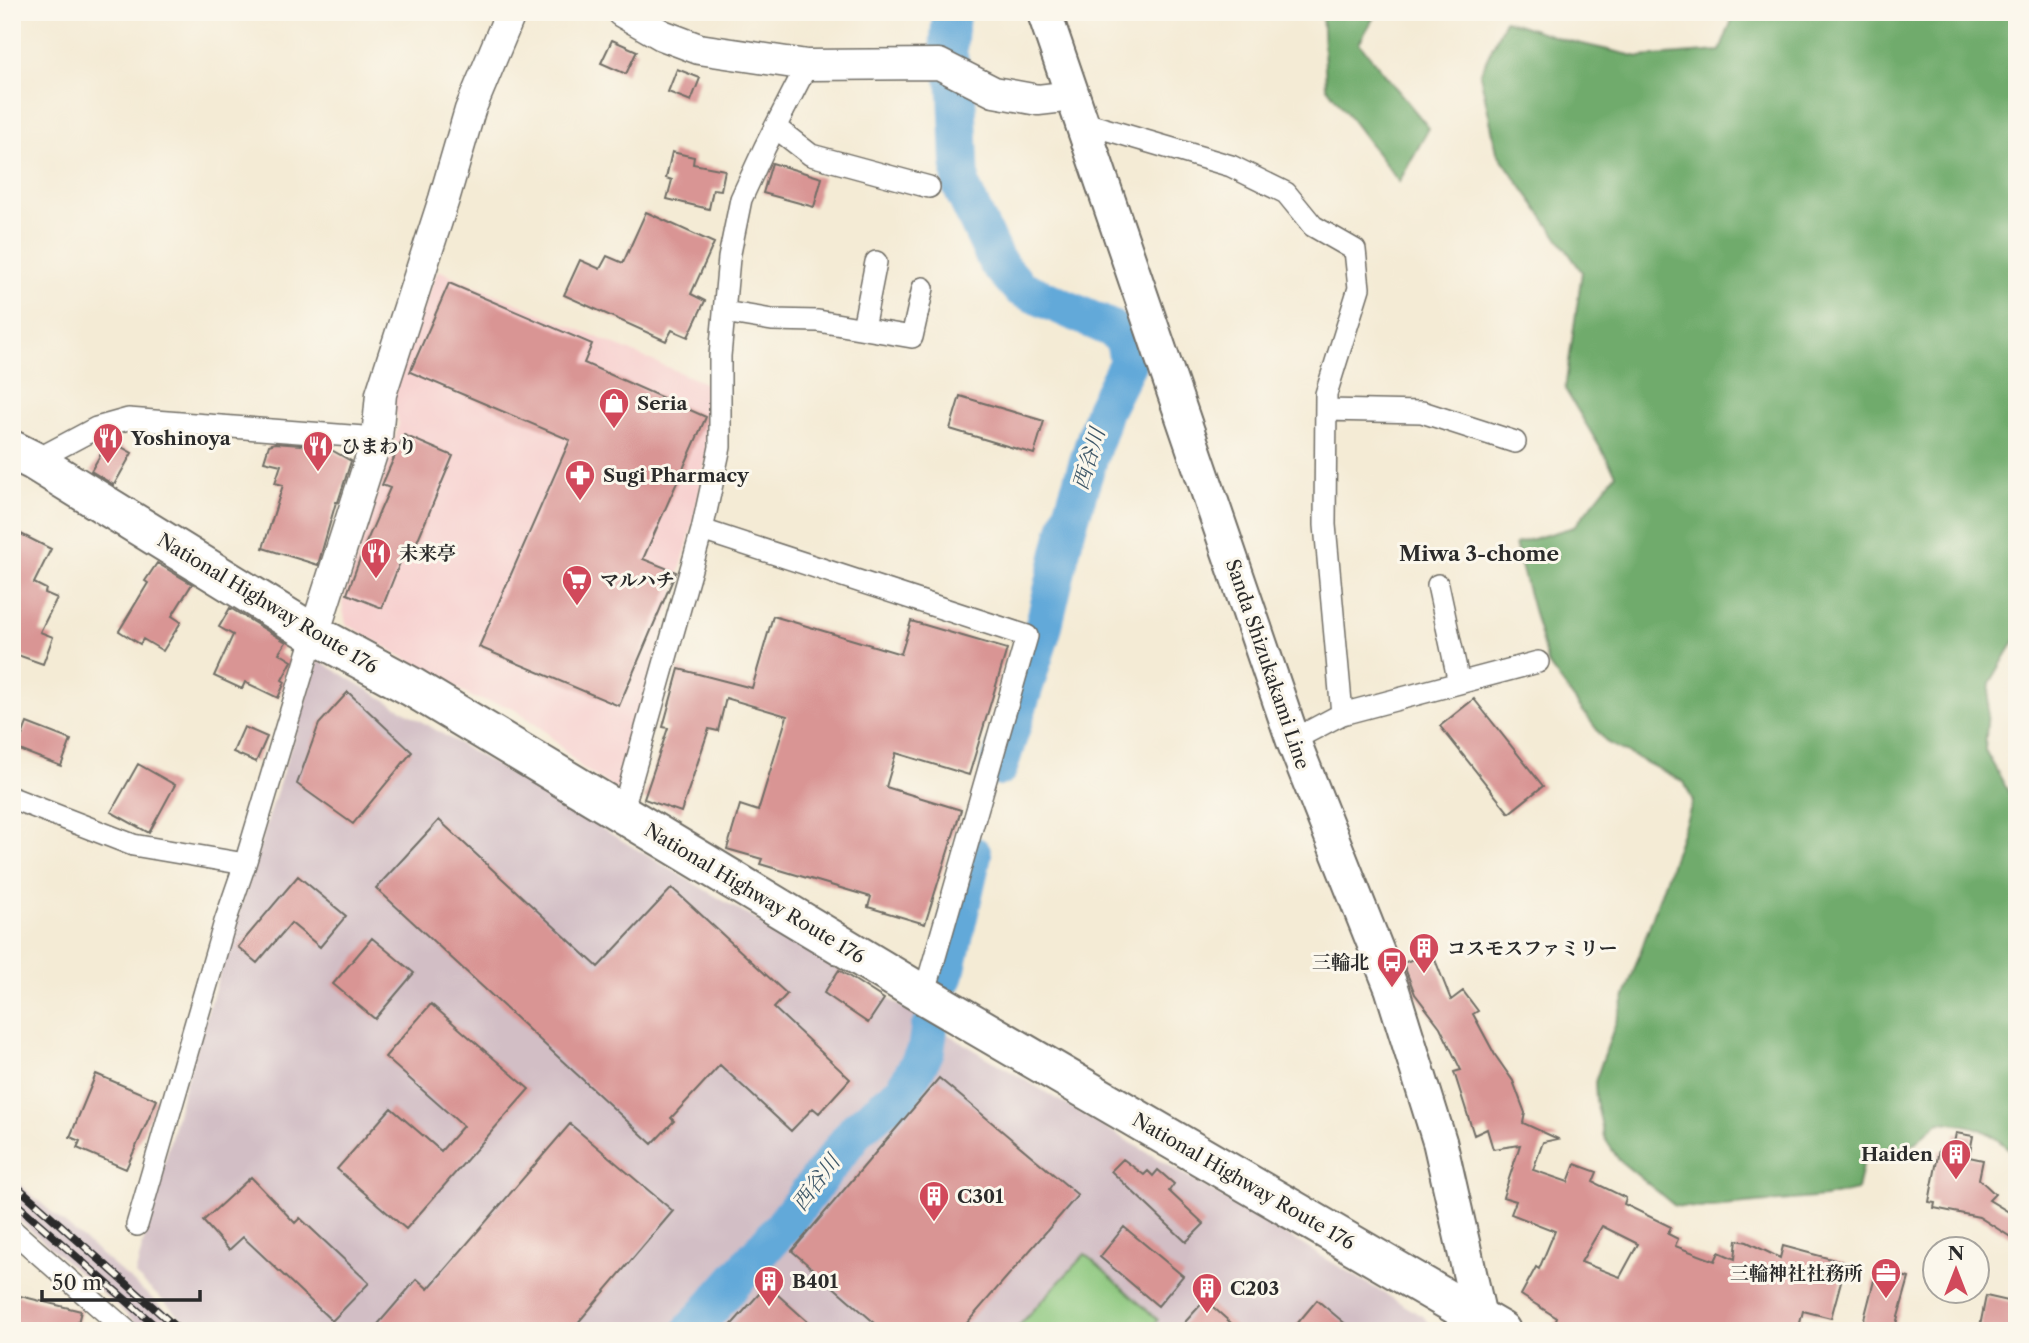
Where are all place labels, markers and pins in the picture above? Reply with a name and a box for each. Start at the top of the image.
shop icon: Seria [597,386,631,430]
place label: Seria [637,392,689,415]
restaurant icon: Yoshinoya [91,421,125,465]
place label: Yoshinoya [130,427,232,450]
restaurant icon: ひまわり [301,429,335,473]
place label: ひまわり [341,435,417,458]
pharmacy icon: Sugi Pharmacy [563,458,597,502]
place label: Sugi Pharmacy [603,464,750,487]
restaurant icon: 未来亭 [359,536,393,580]
place label: 未来亭 [399,542,456,565]
supermarket icon: マルハチ [560,563,594,607]
place label: マルハチ [600,569,675,592]
building icon: コスモスファミリー [1407,931,1441,975]
place label: コスモスファミリー [1447,937,1618,960]
bus stop icon: 三輪北 [1375,945,1409,989]
place label: 三輪北 [1312,951,1369,974]
building icon: Haiden [1939,1137,1973,1181]
place label: Haiden [1861,1143,1933,1166]
building icon: C301 [917,1179,951,1223]
place label: C301 [957,1185,1004,1208]
office icon: 三輪神社社務所 [1869,1256,1903,1300]
place label: 三輪神社社務所 [1730,1262,1863,1285]
building icon: B401 [752,1264,786,1308]
place label: B401 [792,1270,838,1293]
building icon: C203 [1190,1271,1224,1315]
place label: C203 [1230,1277,1279,1300]

